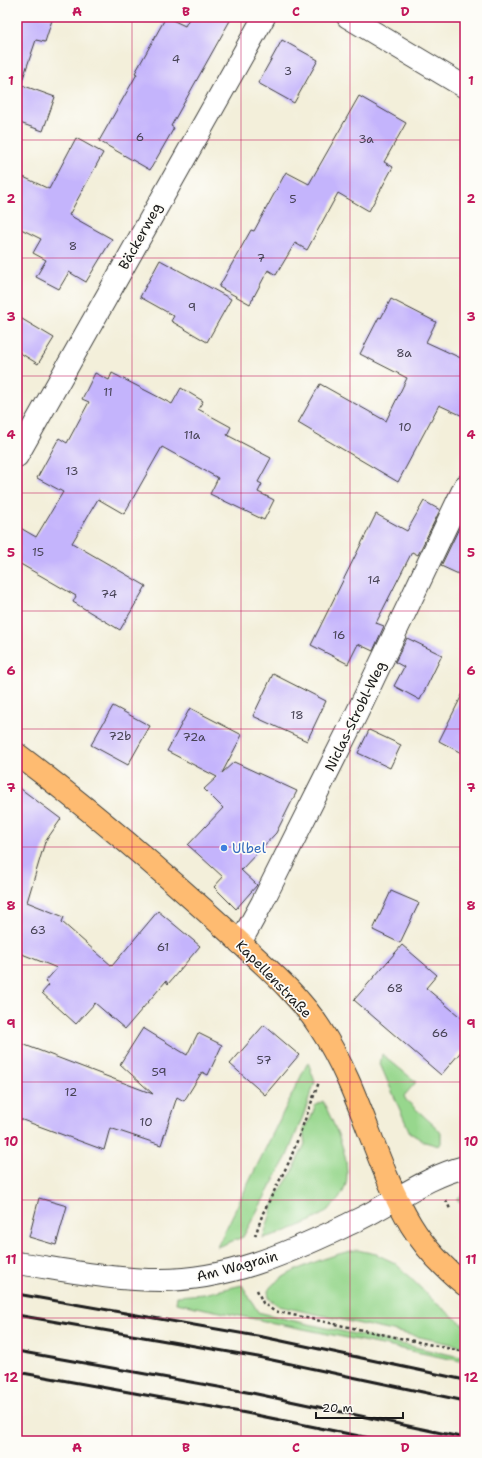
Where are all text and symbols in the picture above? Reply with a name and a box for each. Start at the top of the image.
text: A [72,3,82,20]
text: B [182,3,190,20]
text: C [292,3,300,20]
text: D [400,3,410,20]
house number: 4 [172,51,180,67]
house number: 3 [284,63,292,79]
text: 1 [8,72,14,89]
text: 1 [468,72,474,89]
house number: 6 [136,129,144,145]
house number: 3a [358,131,374,147]
text: 2 [6,190,16,207]
text: 2 [466,190,476,207]
house number: 5 [289,191,297,207]
street label: Bäckerweg [114,199,166,273]
house number: 8 [69,238,77,254]
house number: 7 [257,250,265,266]
house number: 9 [188,299,196,315]
text: 3 [6,308,16,325]
text: 3 [466,308,476,325]
house number: 8a [396,345,412,361]
house number: 11 [103,384,113,400]
house number: 10 [398,419,412,435]
text: 4 [6,426,16,443]
text: 4 [466,426,476,443]
house number: 11a [184,427,201,443]
house number: 13 [66,463,78,479]
text: 5 [7,544,15,561]
house number: 15 [32,544,44,560]
text: 5 [467,544,475,561]
house number: 14 [368,572,380,588]
house number: 74 [101,586,117,602]
house number: 16 [332,627,346,643]
street label: Niclas-Strobl-Weg [320,658,390,774]
text: 6 [6,662,16,679]
text: 6 [466,662,476,679]
house number: 18 [290,707,304,723]
house number: 72b [109,728,131,744]
house number: 72a [183,729,206,745]
text: 7 [6,779,16,796]
text: 7 [466,779,476,796]
place label: Ulbel [232,839,267,857]
marker: Ulbel [219,843,229,853]
text: 8 [6,897,16,914]
text: 8 [466,897,476,914]
house number: 63 [30,922,46,938]
street label: Kapellenstraße [232,936,316,1022]
house number: 61 [157,939,169,955]
house number: 68 [387,980,403,996]
text: 9 [6,1015,16,1032]
text: 9 [466,1015,476,1032]
house number: 66 [432,1025,448,1041]
house number: 57 [256,1052,272,1068]
house number: 59 [151,1064,167,1080]
house number: 12 [65,1084,77,1100]
house number: 10 [139,1114,153,1130]
text: 10 [4,1133,18,1150]
text: 10 [464,1133,478,1150]
street label: Am Wagrain [194,1246,280,1285]
text: 11 [5,1251,17,1268]
text: 11 [465,1251,477,1268]
text: 12 [4,1369,18,1386]
text: 12 [464,1369,478,1386]
scale bar [316,1394,403,1420]
text: 20 m [322,1400,353,1416]
text: A [72,1439,82,1456]
text: B [182,1439,190,1456]
text: C [292,1439,300,1456]
text: D [400,1439,410,1456]

